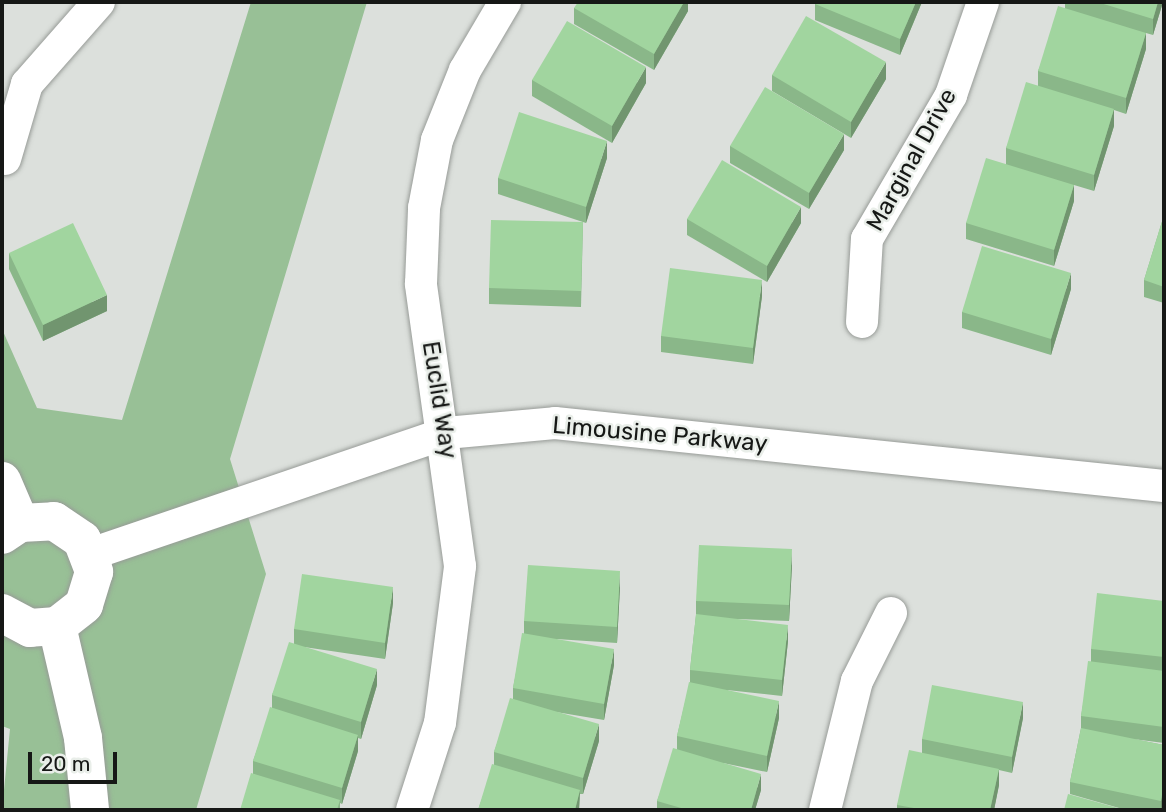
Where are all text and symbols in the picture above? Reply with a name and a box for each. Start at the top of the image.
street label: Marginal Drive [861,84,963,236]
street label: Euclid Way [415,339,463,461]
street label: Limousine Parkway [551,411,769,459]
scale bar [32,738,121,782]
text: 20 m [41,751,90,776]

